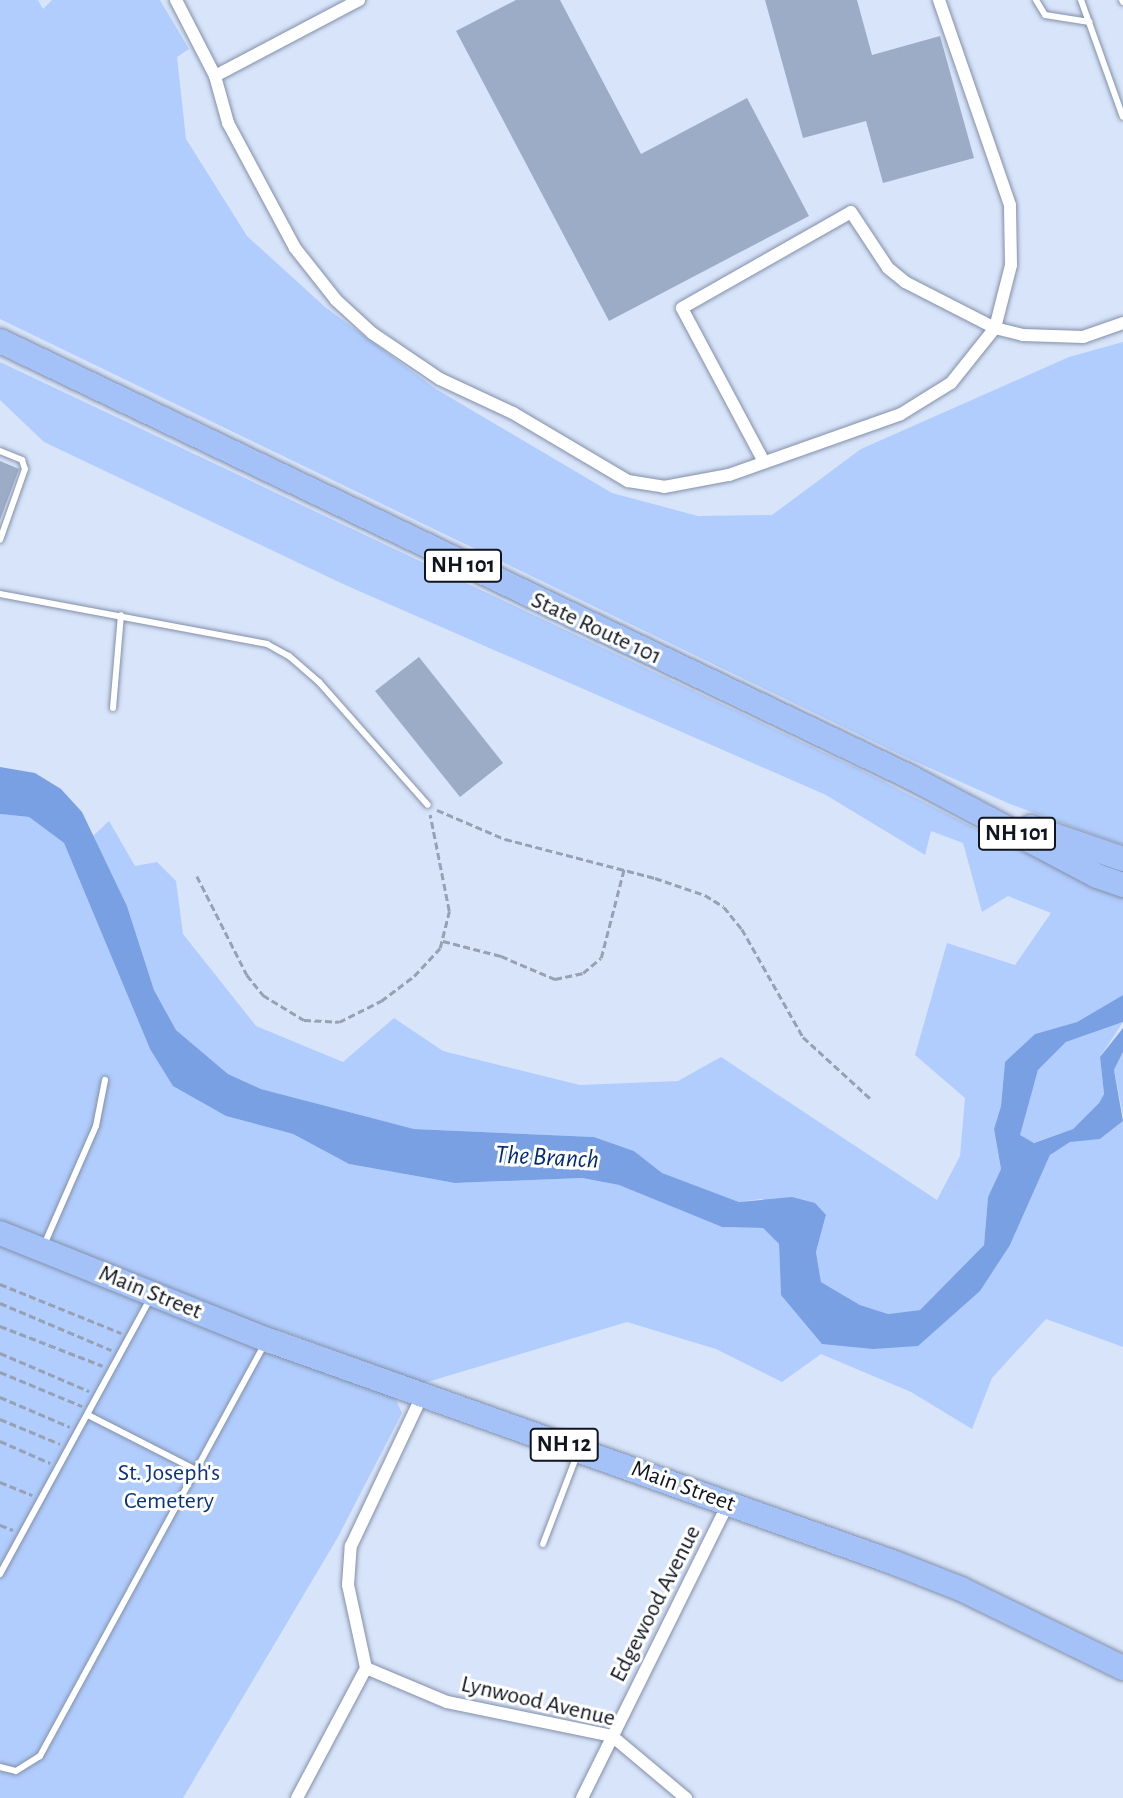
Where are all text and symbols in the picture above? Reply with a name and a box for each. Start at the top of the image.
road number: NH 101 [423,546,503,586]
street label: State Route 101 [526,586,666,672]
road number: NH 101 [977,814,1057,854]
water label: The Branch [494,1140,600,1176]
street label: Main Street [94,1259,206,1327]
road number: NH 12 [529,1426,599,1464]
street label: Main Street [627,1455,739,1519]
park label: St. Joseph's Cemetery [118,1460,220,1516]
street label: Edgewood Avenue [604,1521,708,1687]
street label: Lynwood Avenue [458,1670,618,1734]

